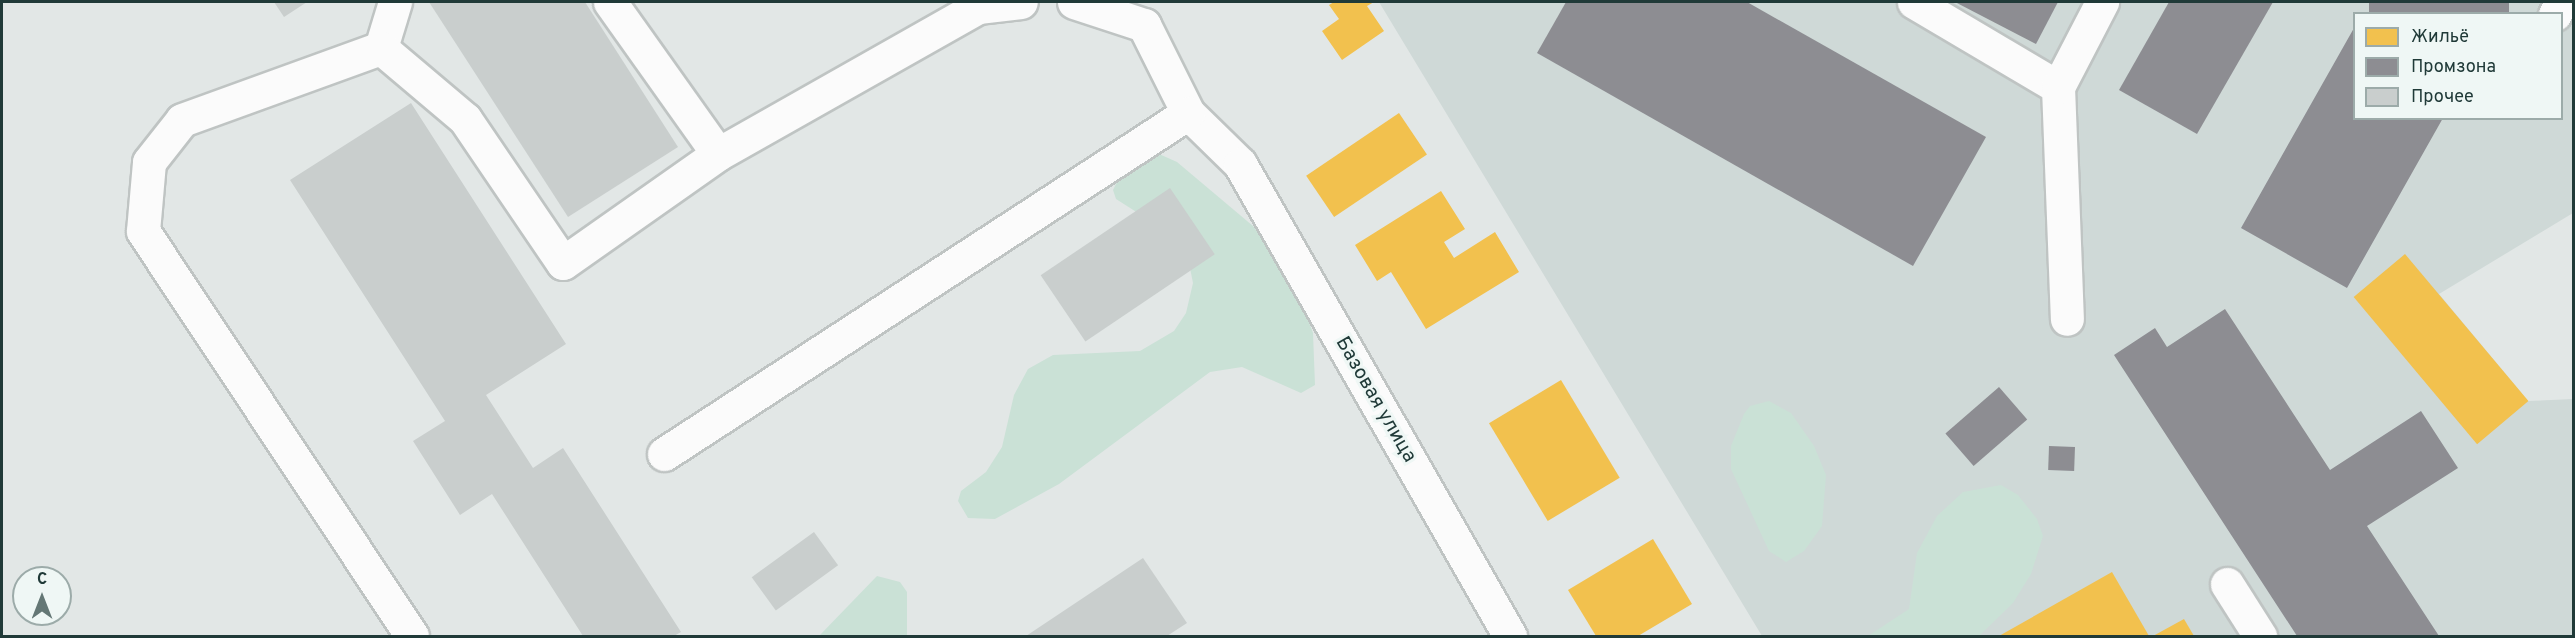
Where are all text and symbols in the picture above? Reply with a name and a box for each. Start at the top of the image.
legend [2353,12,2563,120]
text: Жильё [2411,26,2469,49]
text: Промзона [2411,56,2496,79]
text: Прочее [2411,86,2474,109]
street label: Базовая улица [1329,333,1421,467]
north arrow [12,566,72,626]
text: С [37,570,47,590]

